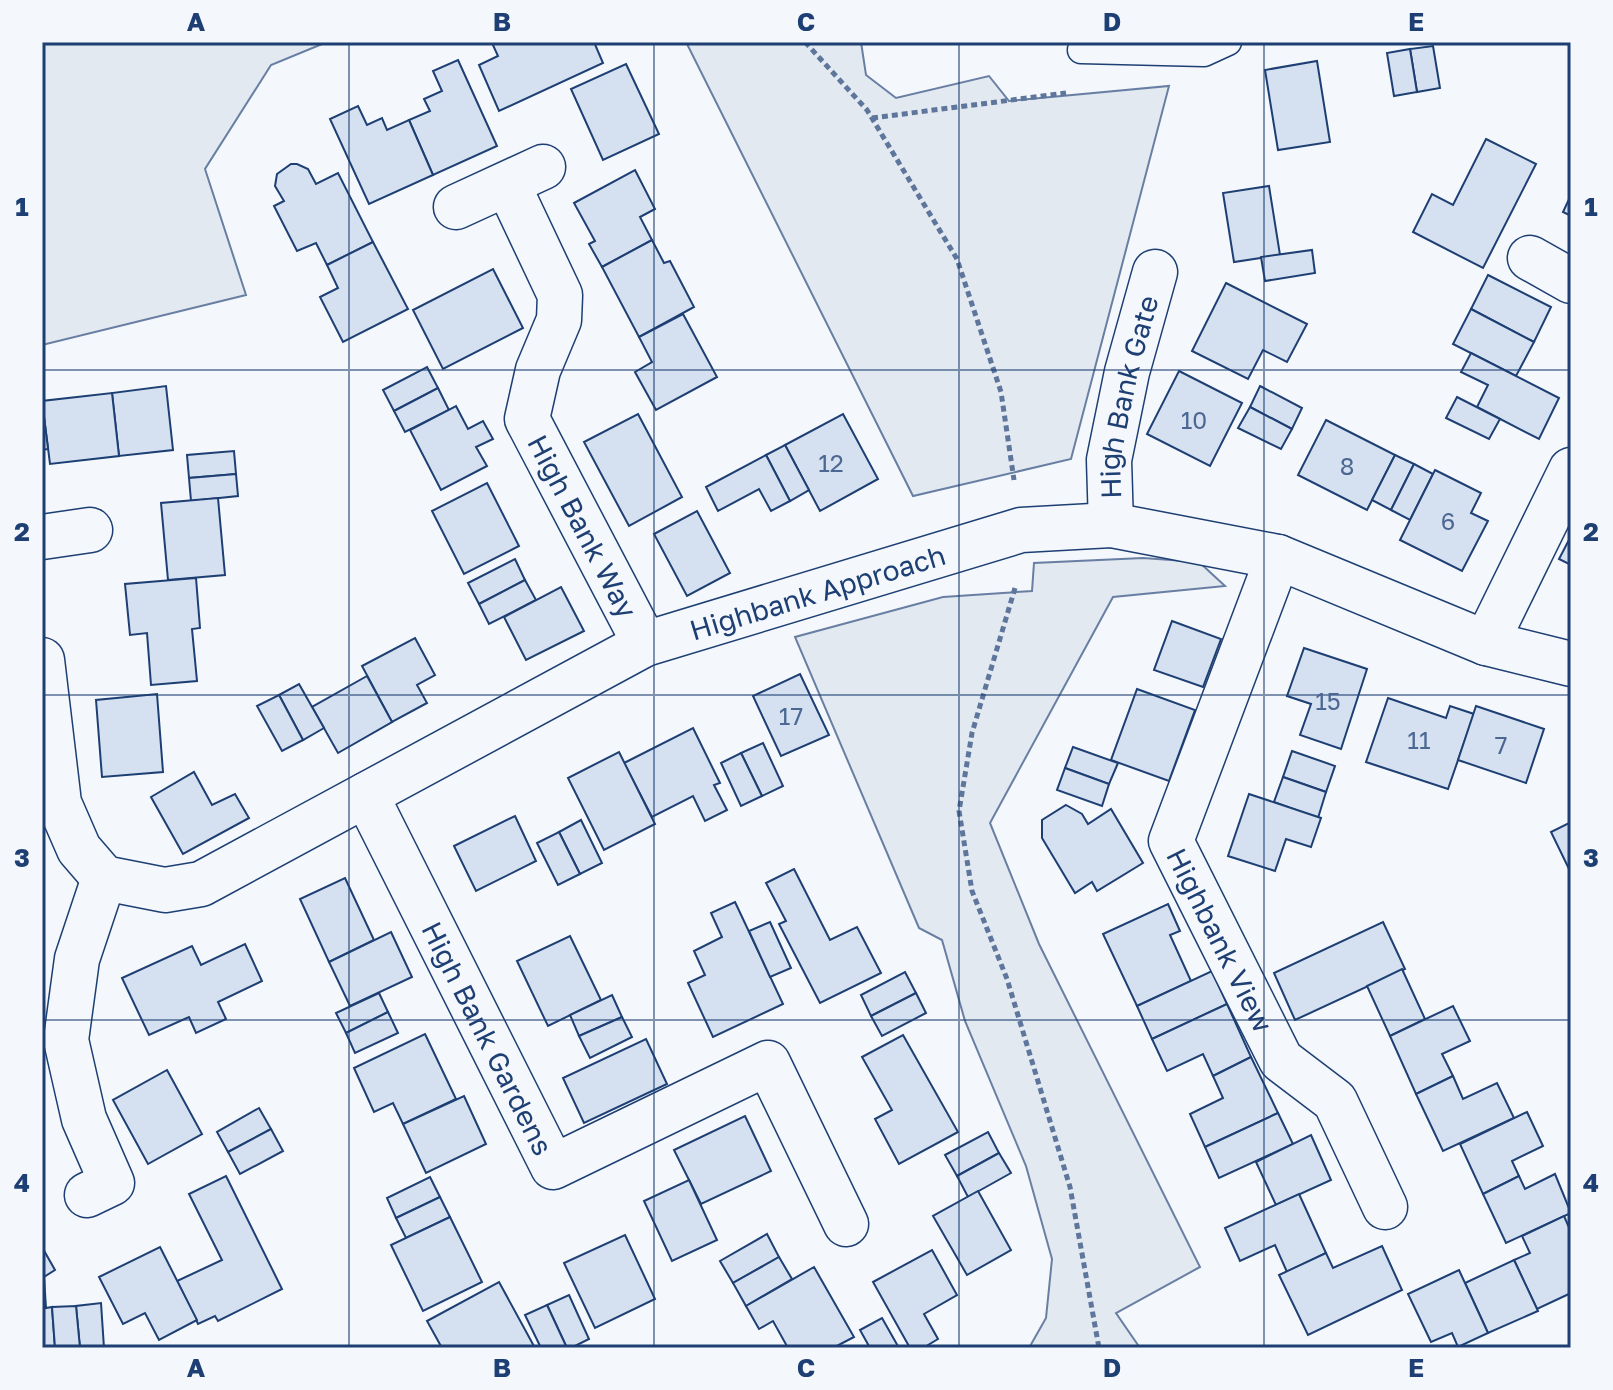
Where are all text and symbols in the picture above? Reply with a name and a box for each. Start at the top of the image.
text: A [187,6,206,37]
text: B [493,6,511,37]
text: C [797,6,815,37]
text: D [1103,6,1121,37]
text: E [1408,6,1424,37]
text: 1 [15,191,29,222]
text: 1 [1584,191,1598,222]
street label: High Bank Gate [1092,291,1164,499]
house number: 10 [1181,405,1207,434]
street label: High Bank Way [522,429,645,623]
house number: 12 [818,448,844,477]
house number: 8 [1340,451,1354,480]
house number: 6 [1441,506,1455,535]
text: 2 [14,516,30,547]
text: 2 [1583,516,1599,547]
street label: Highbank Approach [686,537,949,646]
house number: 15 [1315,686,1341,715]
house number: 17 [779,701,803,730]
house number: 11 [1407,725,1431,754]
house number: 7 [1495,730,1507,759]
text: 3 [14,842,30,873]
street label: Highbank View [1161,842,1281,1037]
text: 3 [1583,842,1599,873]
street label: High Bank Gardens [416,916,561,1160]
text: 4 [14,1167,30,1198]
text: 4 [1583,1167,1599,1198]
text: A [187,1352,206,1383]
text: B [493,1352,511,1383]
text: C [797,1352,815,1383]
text: D [1103,1352,1121,1383]
text: E [1408,1352,1424,1383]

